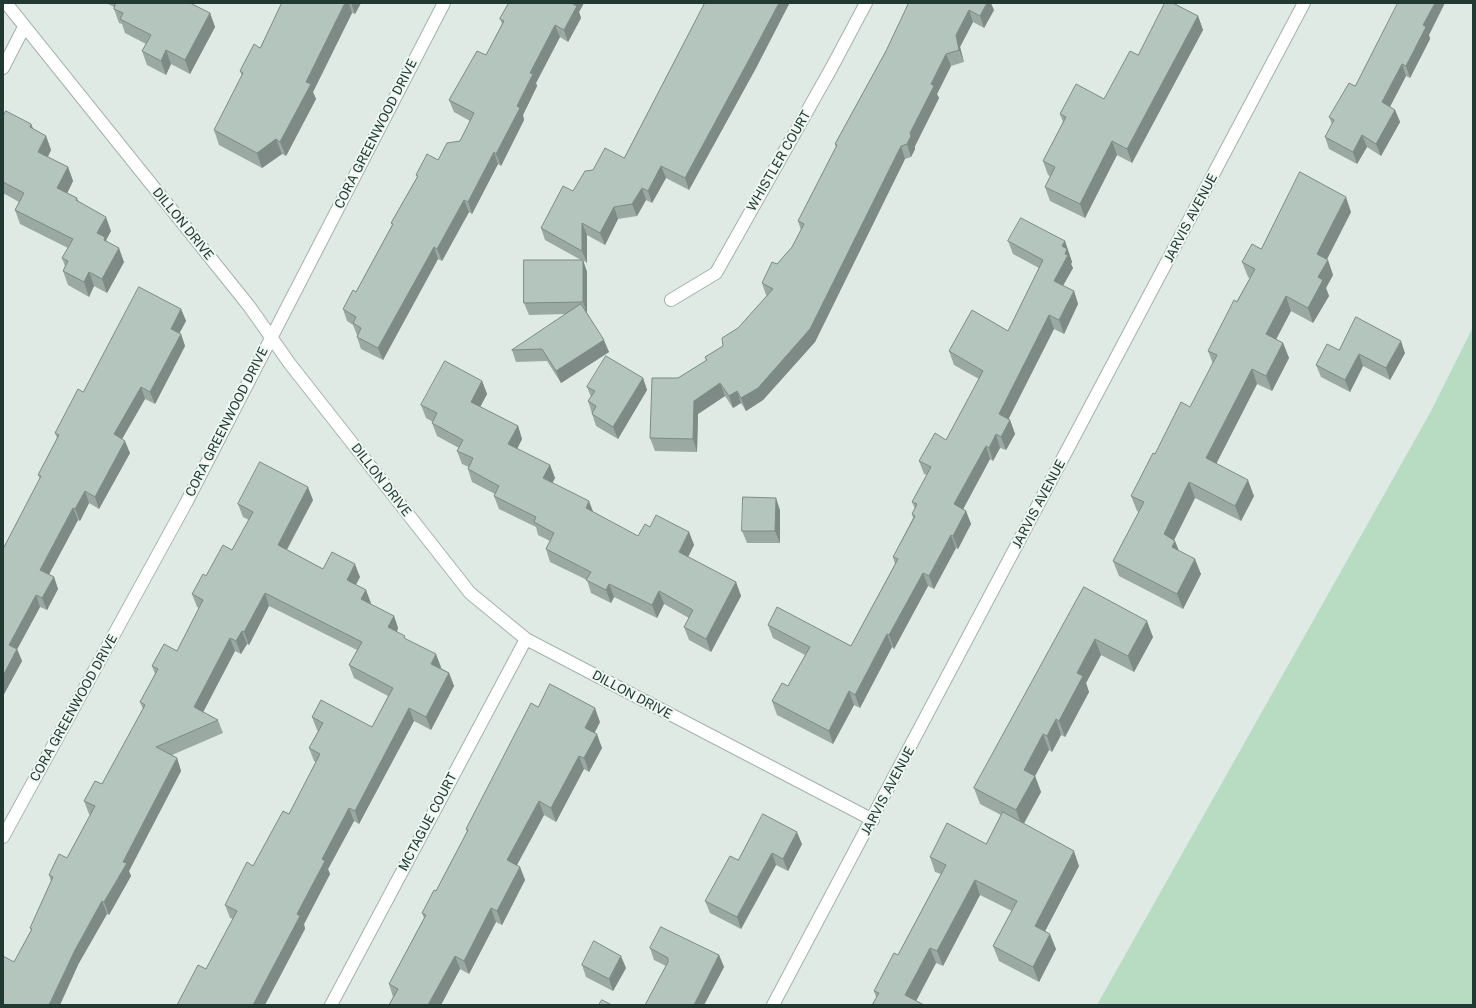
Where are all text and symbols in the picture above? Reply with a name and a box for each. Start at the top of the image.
street label: CORA GREENWOOD DRIVE [331,57,421,211]
street label: WHISTLER COURT [744,108,814,214]
street label: JARVIS AVENUE [1161,171,1221,265]
street label: DILLON DRIVE [149,185,217,263]
street label: CORA GREENWOOD DRIVE [182,345,272,499]
street label: DILLON DRIVE [348,440,414,520]
street label: JARVIS AVENUE [1009,457,1069,551]
street label: CORA GREENWOOD DRIVE [27,632,121,784]
street label: DILLON DRIVE [589,667,675,723]
street label: JARVIS AVENUE [858,744,918,838]
street label: MCTAGUE COURT [395,770,461,874]

